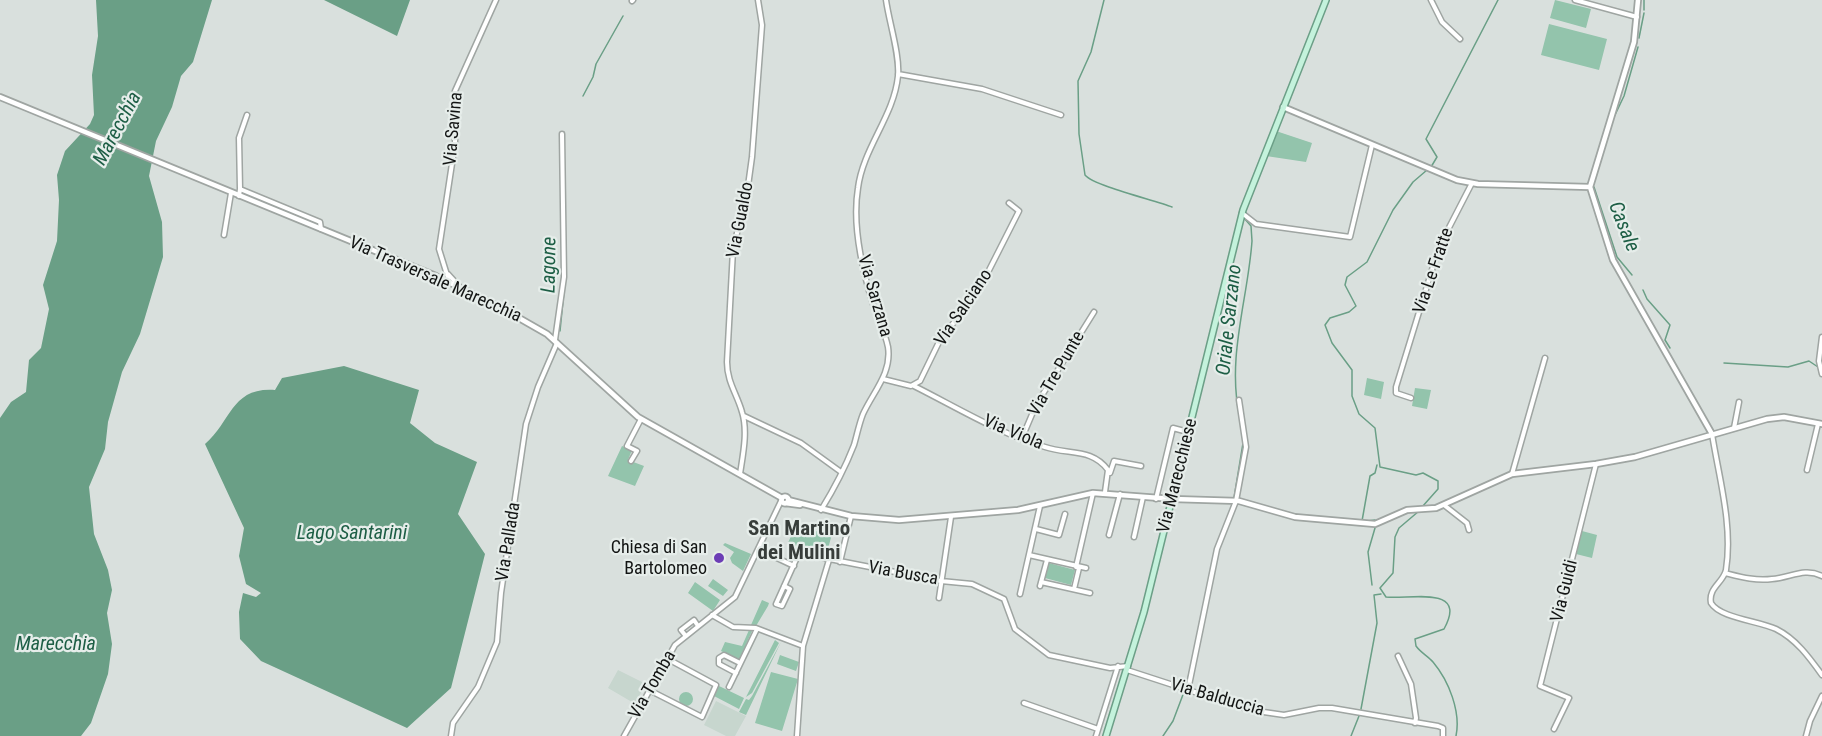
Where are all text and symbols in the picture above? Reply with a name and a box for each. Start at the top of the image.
water label: Marecchia [89,88,147,170]
street label: Via Savina [440,91,468,167]
street label: Via Gualdo [723,180,759,260]
water label: Casale [1602,198,1644,256]
street label: Via Le Fratte [1409,225,1459,317]
street label: Via Trasversale Marecchia [345,232,525,328]
water label: Lagone [538,237,562,293]
street label: Via Sarzana [852,253,896,339]
water label: Oriale Sarzano [1212,263,1248,377]
street label: Via Salciano [930,266,998,350]
street label: Via Tre Punte [1024,328,1090,420]
street label: Via Viola [980,411,1046,455]
street label: Via Marecchiese [1153,416,1203,536]
street label: Via Pallada [492,501,526,583]
district label: San Martino dei Mulini [748,517,850,567]
water label: Lago Santarini [297,522,407,546]
place label: Chiesa di San Bartolomeo [611,537,707,580]
marker: Chiesa di San Bartolomeo [712,551,726,565]
street label: Via Busca [866,557,940,591]
street label: Via Guidi [1547,558,1583,624]
water label: Marecchia [16,633,96,657]
street label: Via Tomba [625,647,681,723]
street label: Via Balduccia [1168,674,1266,722]

